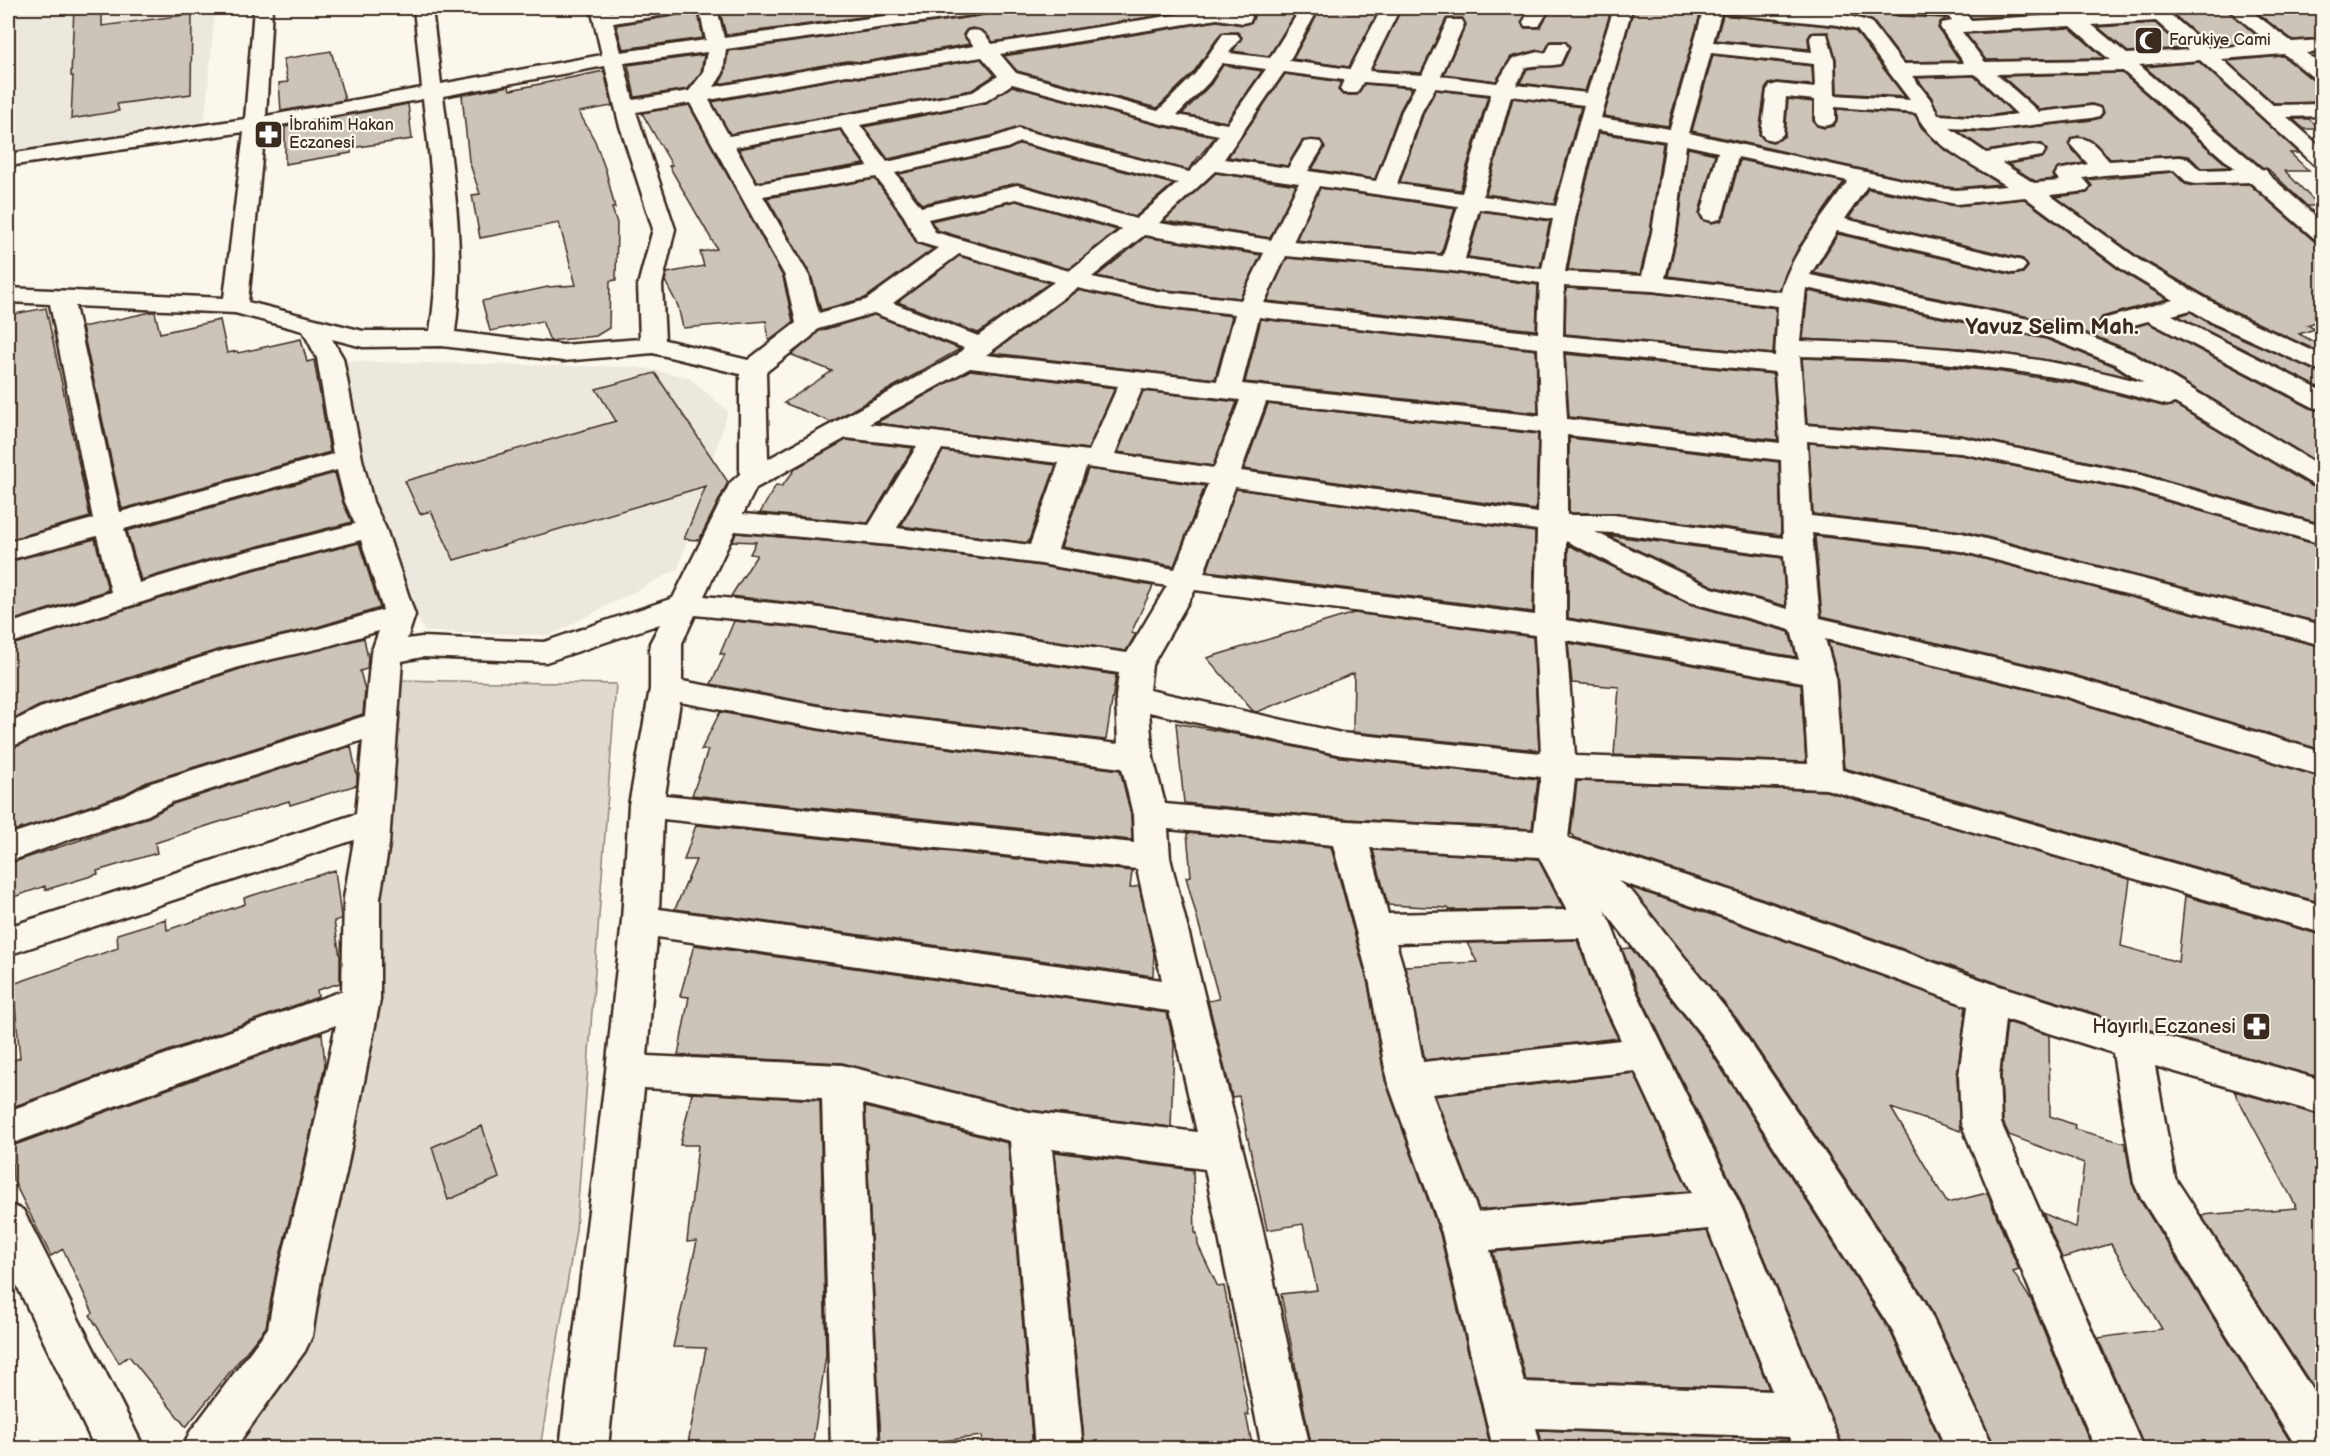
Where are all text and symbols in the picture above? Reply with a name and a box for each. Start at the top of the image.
mosque icon: Farukiye Cami [2132,24,2164,56]
place label: Farukiye Cami [2169,31,2271,50]
place label: İbrahim Hakan Eczanesi [289,114,394,153]
pharmacy icon: İbrahim Hakan Eczanesi [252,118,284,150]
district label: Yavuz Selim Mah. [1965,314,2139,341]
pharmacy icon: Hayırlı Eczanesi [2241,1011,2273,1043]
place label: Hayırlı Eczanesi [2092,1015,2236,1039]

